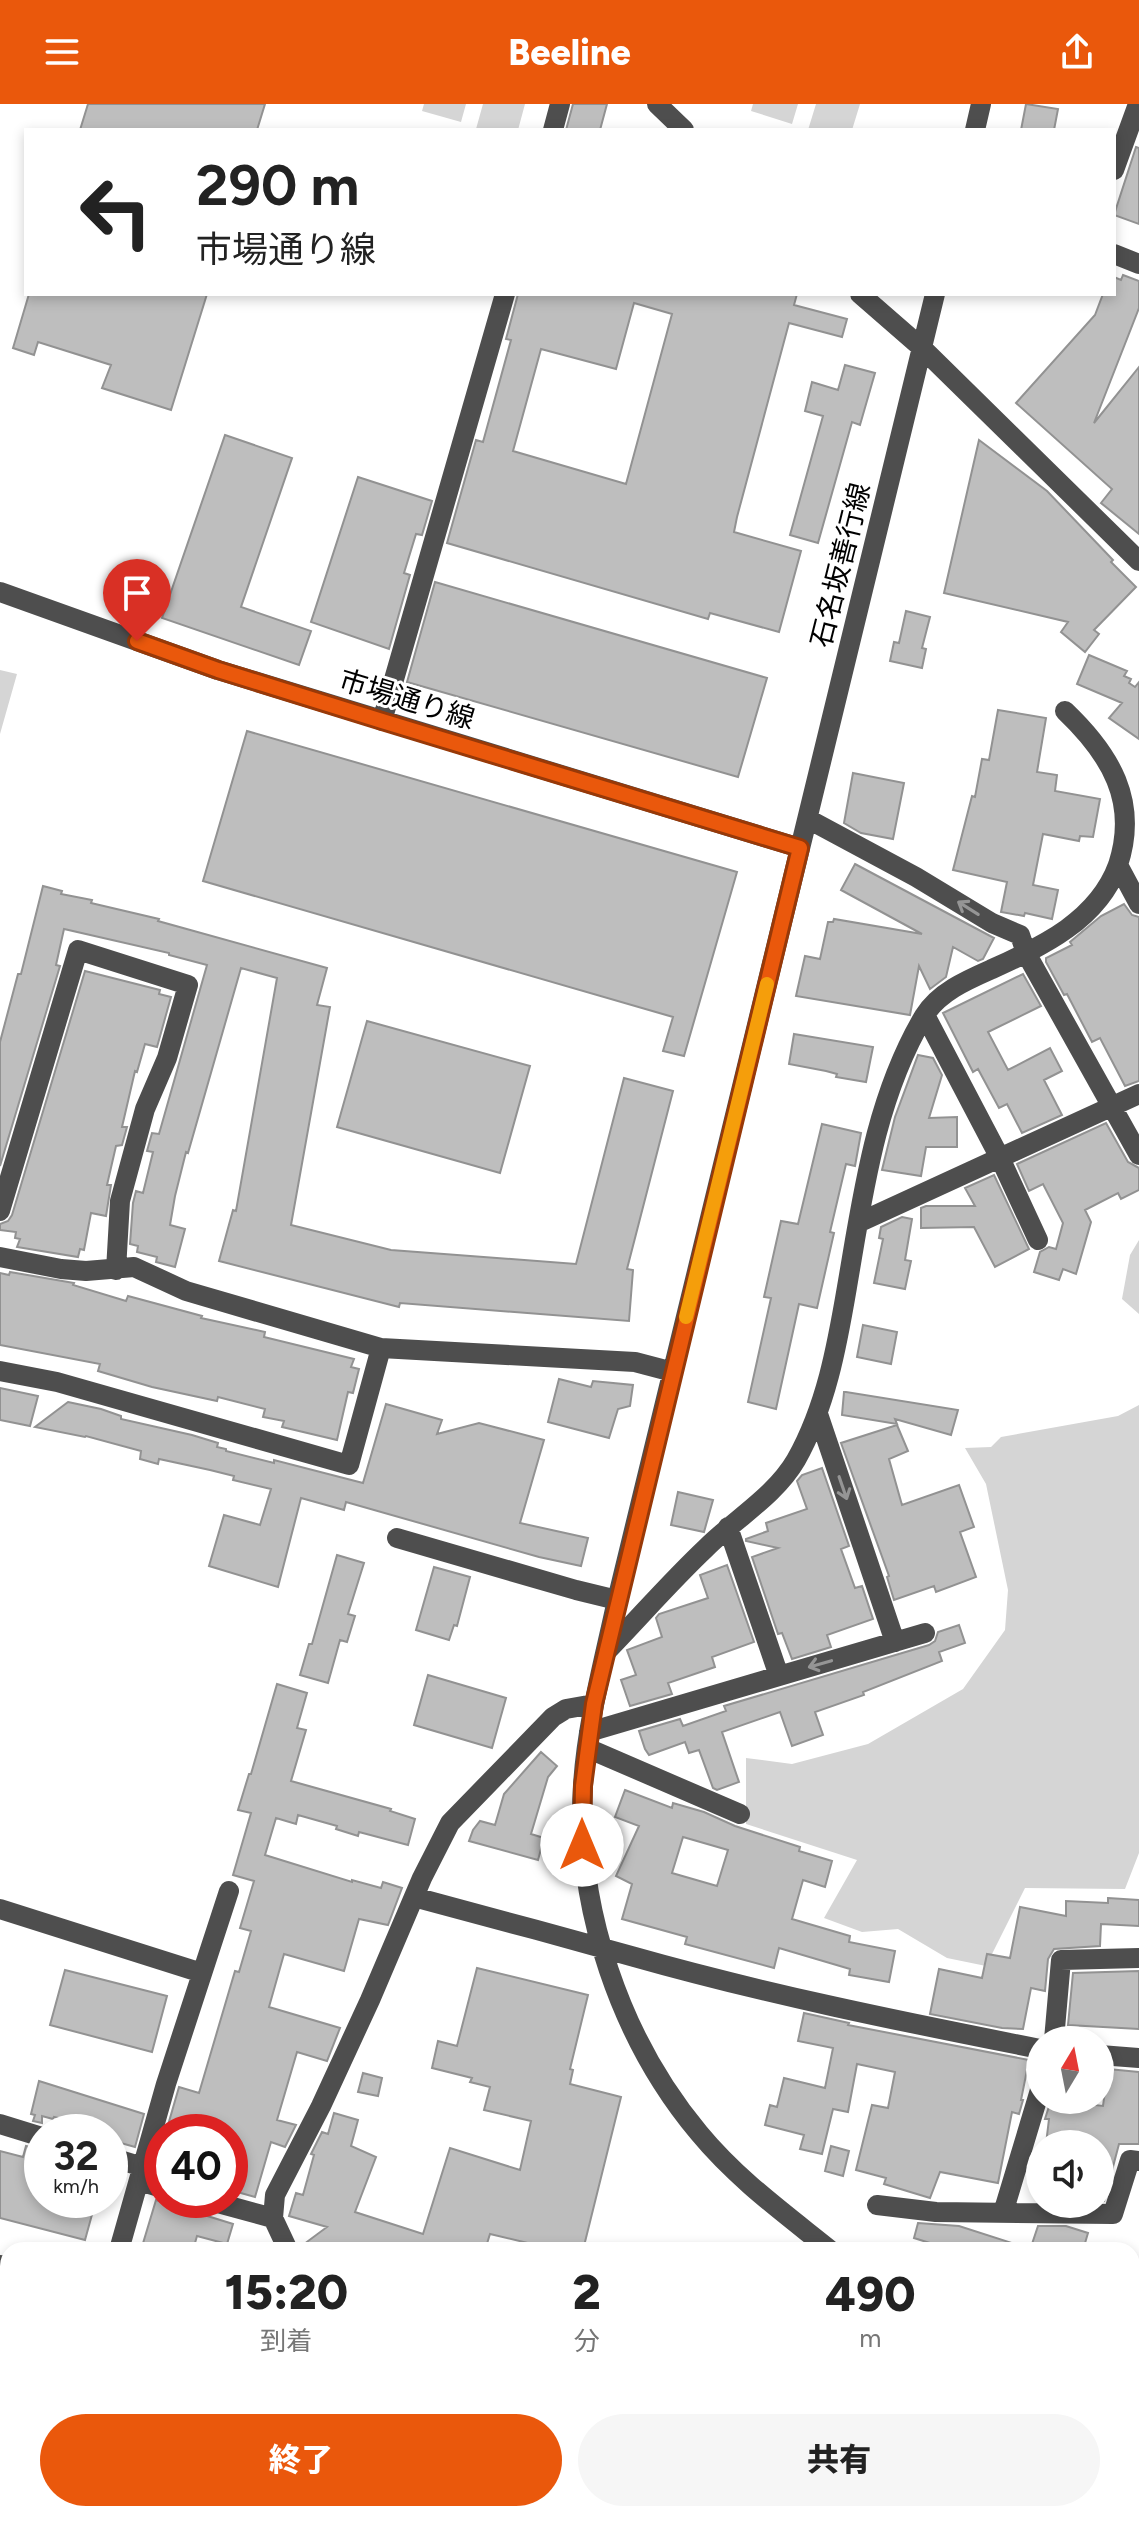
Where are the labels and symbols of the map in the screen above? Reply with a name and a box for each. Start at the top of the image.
street label: 石名坂善行線 [803,479,877,651]
pin [103,559,171,641]
street label: 市場通り線 [335,662,479,736]
one-way arrow [957,900,980,916]
one-way arrow [836,1475,851,1500]
one-way arrow [808,1658,833,1672]
position arrow [540,1803,624,1887]
north arrow [1026,2026,1114,2114]
speed limit sign: 40 [144,2114,248,2218]

